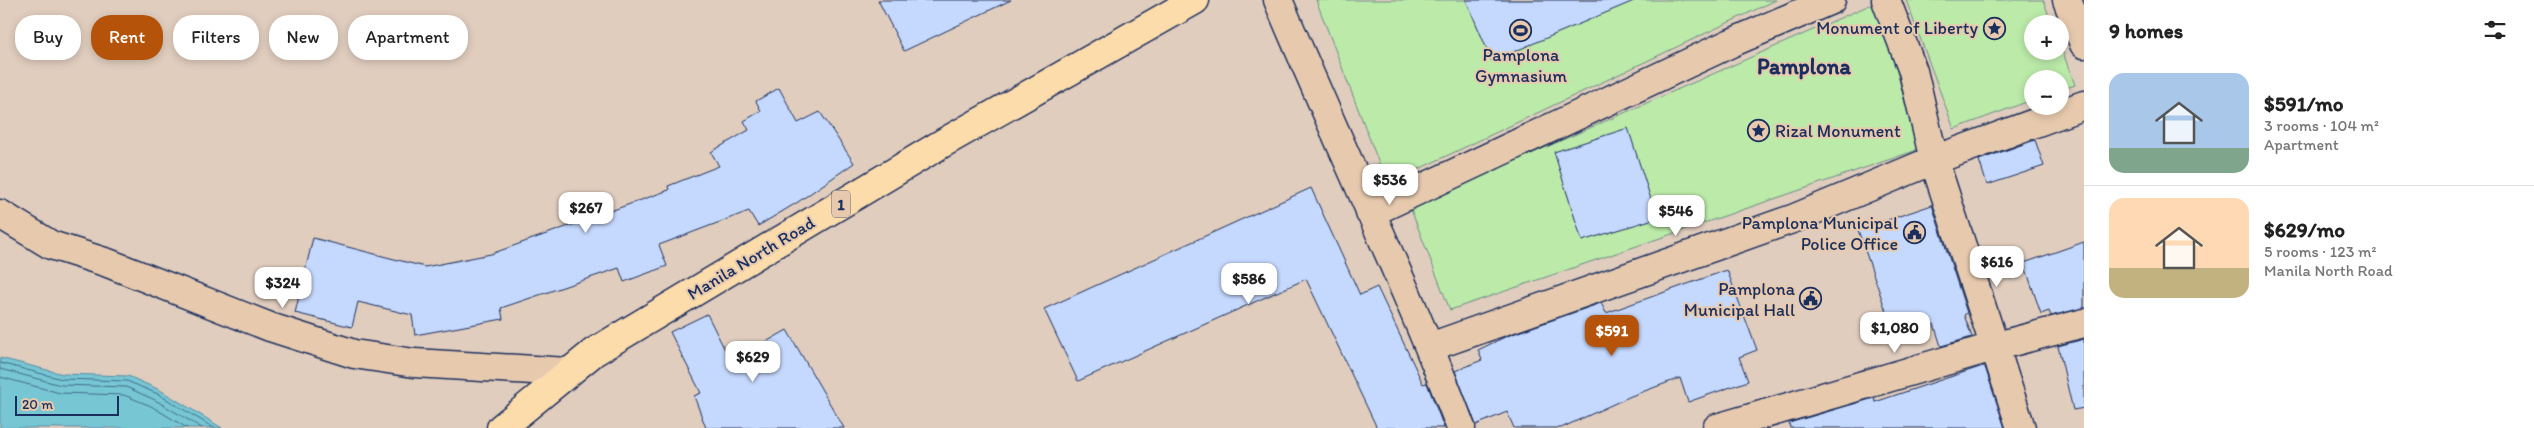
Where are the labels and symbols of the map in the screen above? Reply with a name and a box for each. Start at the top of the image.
place icon: Monument of Liberty [1982,16,2006,40]
place label: Monument of Liberty [1816,17,1978,39]
sports icon: Pamplona Gymnasium [1509,18,1533,42]
place label: Pamplona Gymnasium [1475,44,1568,87]
district label: Pamplona [1757,53,1852,80]
place icon: Rizal Monument [1747,119,1771,143]
place label: Rizal Monument [1775,120,1901,142]
pin: $536 [1360,164,1420,206]
road number: 1 [832,190,850,218]
pin: $267 [556,192,616,234]
pin: $546 [1646,194,1706,237]
street label: Manila North Road [683,211,819,305]
place label: Pamplona Municipal Police Office [1742,212,1898,255]
public building icon: Pamplona Municipal Police Office [1902,221,1926,245]
pin: $616 [1967,246,2027,288]
pin: $586 [1219,262,1279,305]
pin: $324 [253,266,313,309]
place label: Pamplona Municipal Hall [1684,278,1796,321]
public building icon: Pamplona Municipal Hall [1799,287,1823,311]
pin: $1,080 [1854,312,1936,354]
pin: $591 [1582,314,1642,357]
pin: $629 [723,340,783,383]
scale bar [15,393,119,416]

